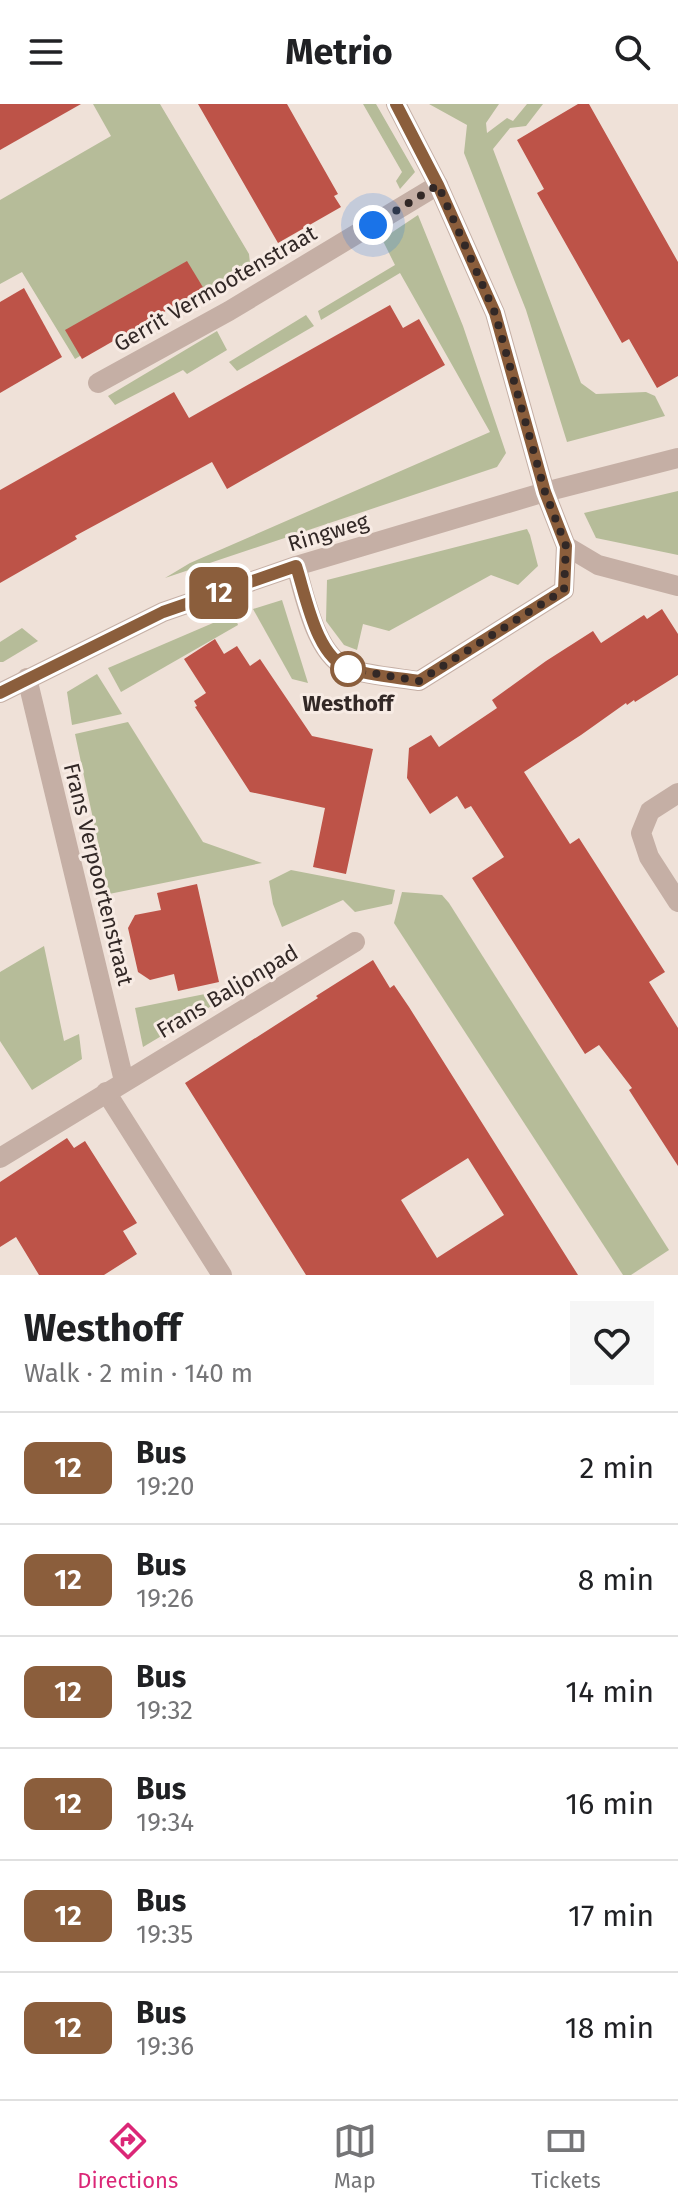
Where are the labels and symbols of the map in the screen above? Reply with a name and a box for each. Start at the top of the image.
your location [353,205,393,245]
street label: Gerrit Vermootenstraat [109,219,322,358]
street label: Ringweg [284,507,372,558]
line badge: 12 [183,567,255,619]
marker: Westhoff [331,652,365,686]
place label: Westhoff [303,690,396,717]
street label: Frans Verpoortenstraat [58,760,139,988]
street label: Frans Baljonpad [152,939,303,1044]

